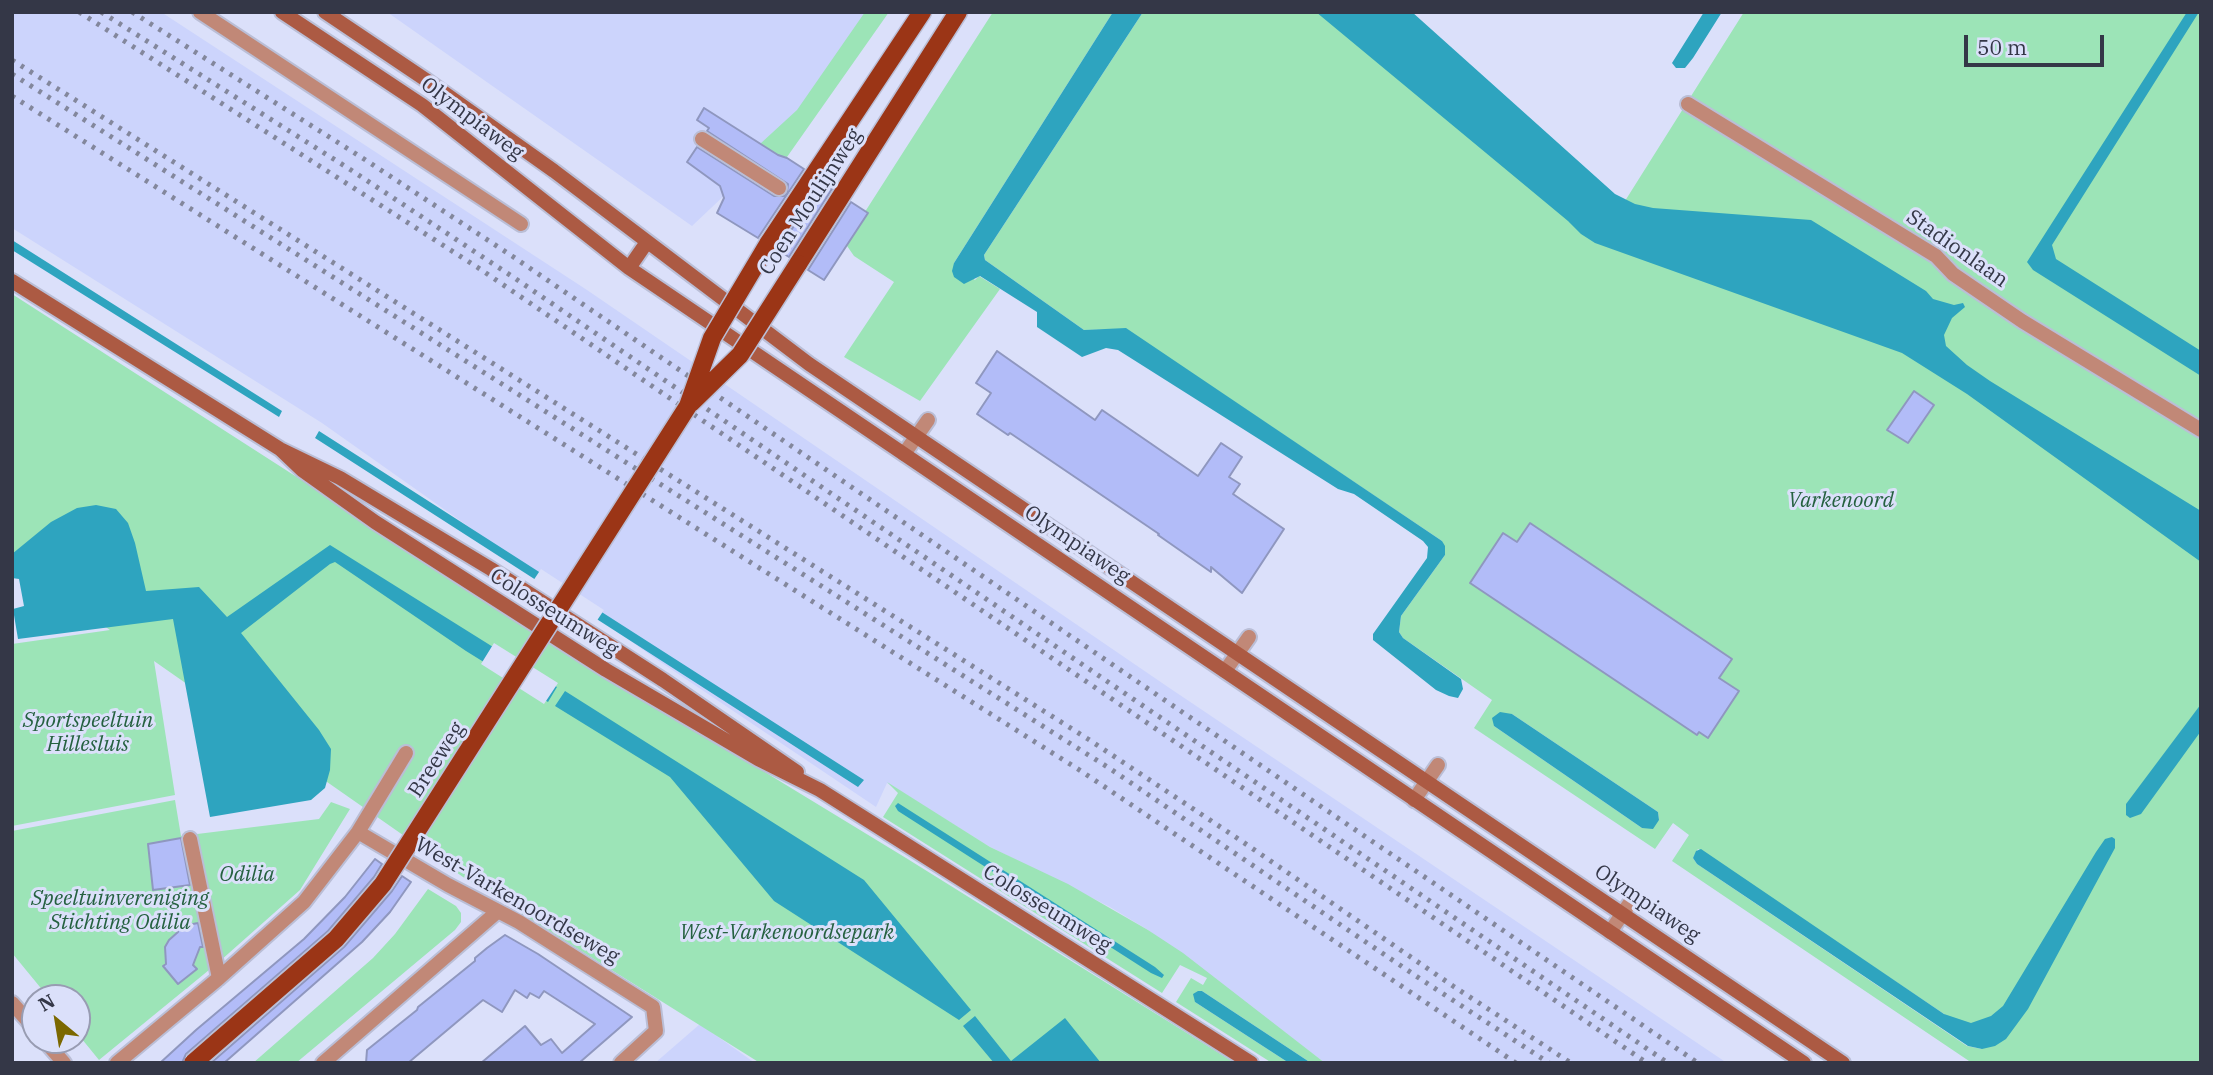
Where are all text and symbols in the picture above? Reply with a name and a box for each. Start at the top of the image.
scale bar [1968,21,2108,65]
text: 50 m [1977,33,2027,61]
street label: Olympiaweg [416,72,528,166]
street label: Coen Moulijnweg [754,124,868,280]
street label: Stadionlaan [1901,205,2013,293]
park label: Varkenoord [1788,488,1894,514]
street label: Olympiaweg [1019,500,1135,590]
street label: Colosseumweg [485,563,623,663]
park label: Sportspeeltuin Hillesluis [23,708,153,758]
street label: Breeweg [403,718,471,802]
street label: West-Varkenoordseweg [410,832,624,970]
street label: Colosseumweg [978,859,1116,959]
street label: Olympiaweg [1589,859,1705,949]
park label: Odilia [219,862,275,888]
park label: Speeltuinvereniging Stichting Odilia [31,886,209,936]
park label: West-Varkenoordsepark [680,920,894,946]
north arrow [21,984,91,1054]
text: N [34,988,59,1017]

